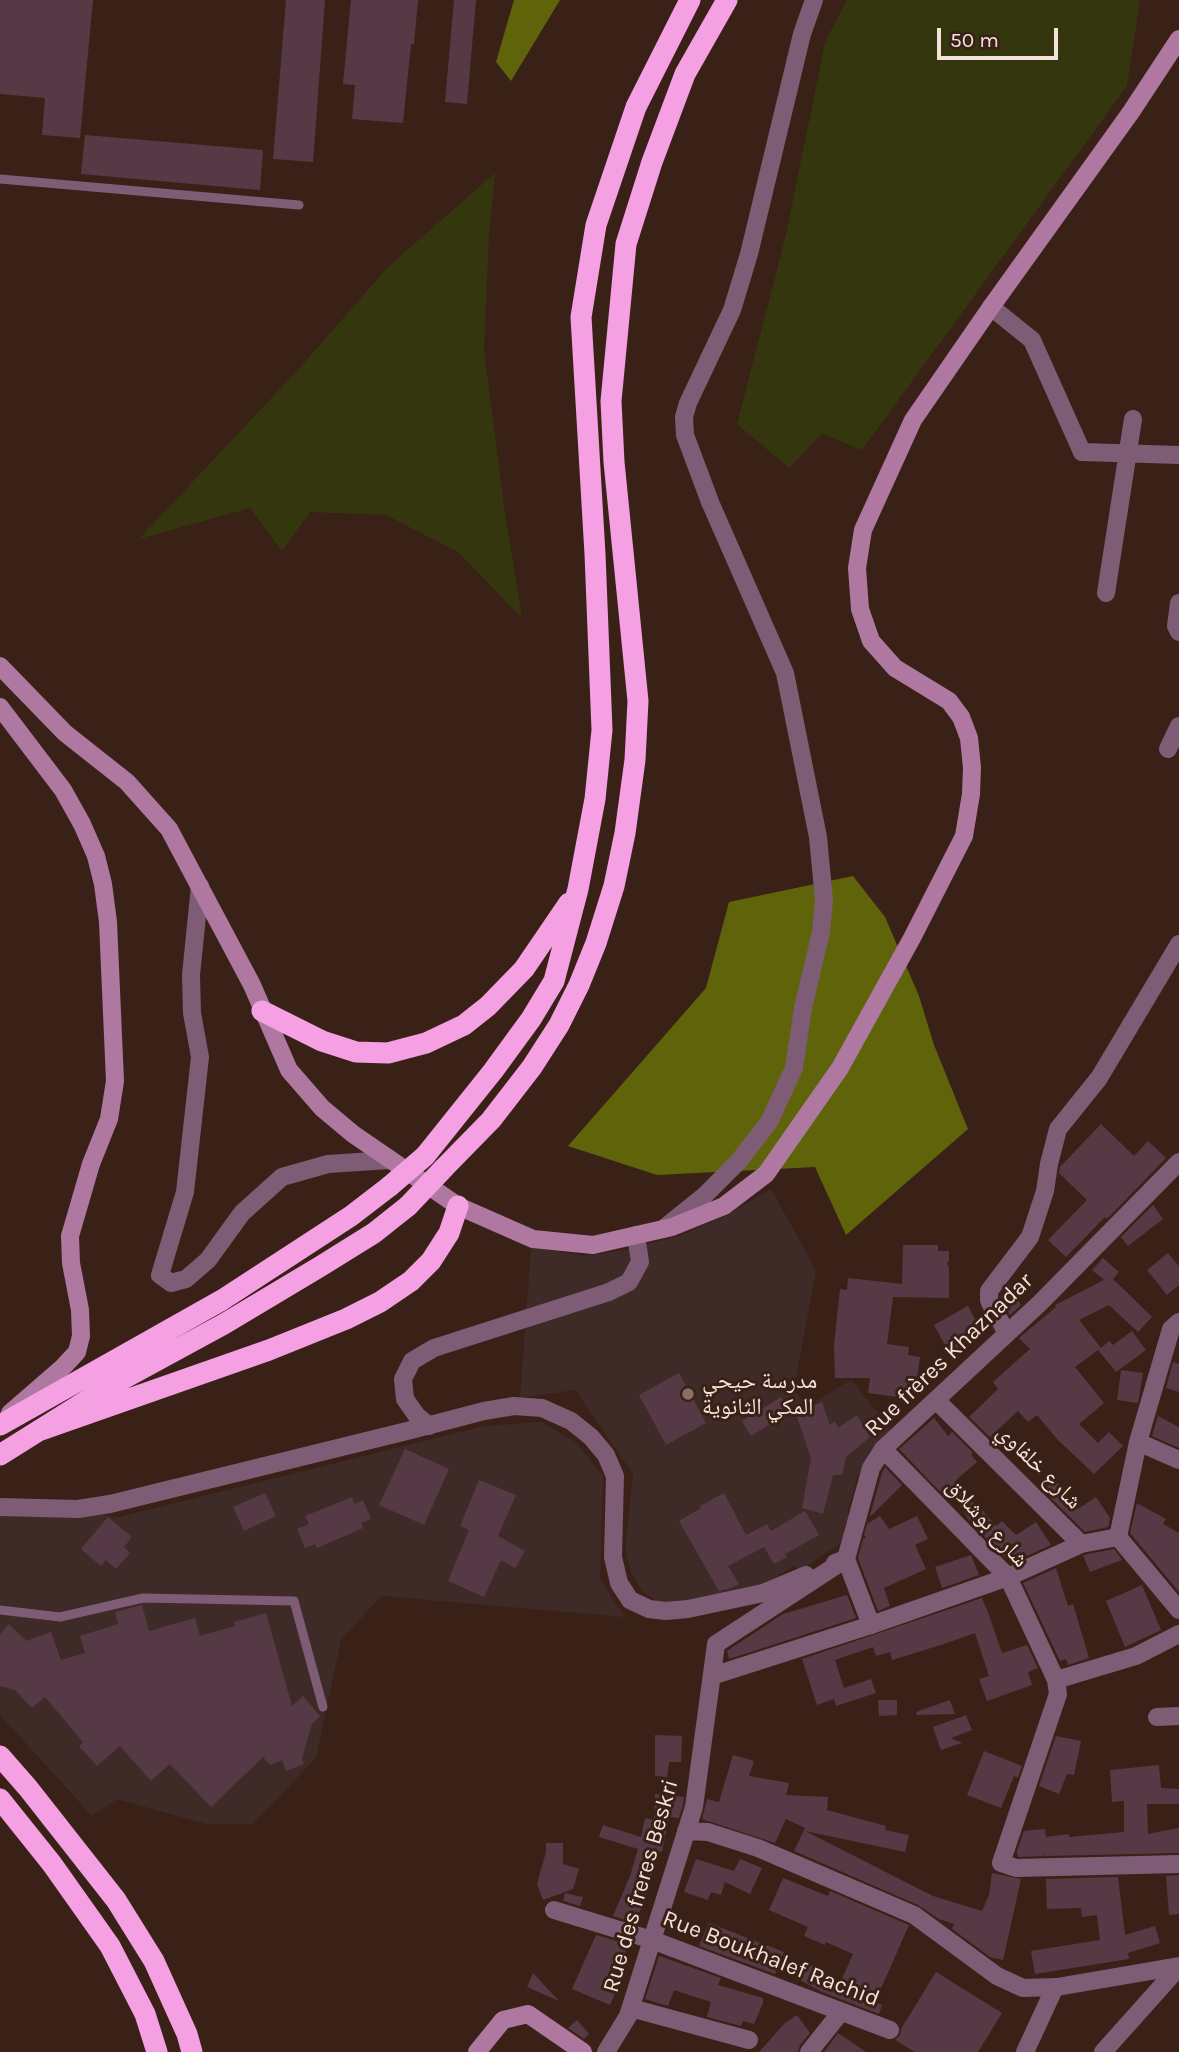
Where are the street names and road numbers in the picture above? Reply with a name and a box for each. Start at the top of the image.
street label: Rue frères Khaznadar [859,1267,1039,1443]
street label: شارع خلفاوي [991,1419,1087,1515]
street label: شارع بوشلاق [940,1473,1034,1573]
street label: Rue des freres Beskri [597,1776,685,1996]
street label: Rue Boukhalef Rachid [659,1905,883,2013]

